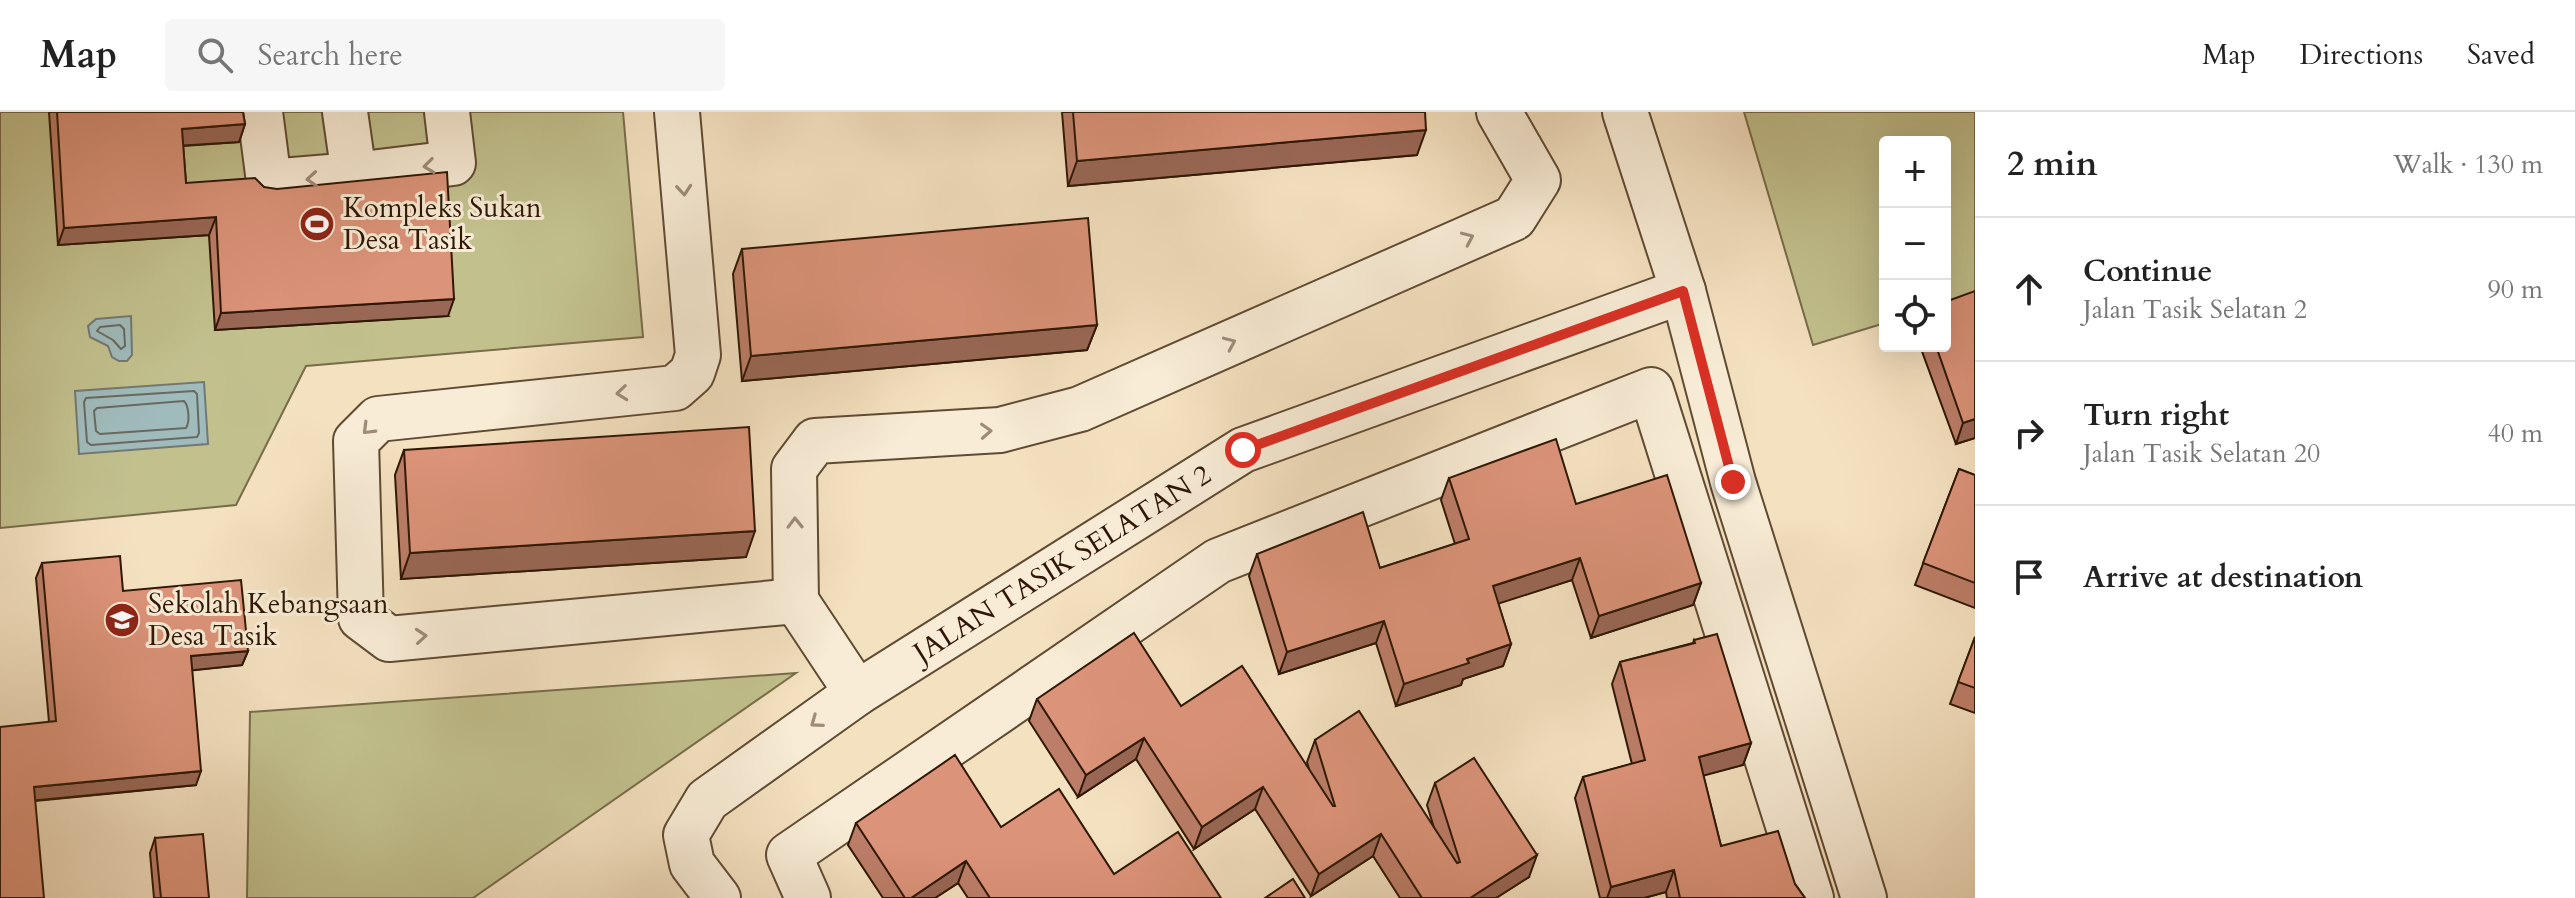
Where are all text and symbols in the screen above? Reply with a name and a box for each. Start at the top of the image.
search box [165,19,725,91]
text: Map [40,29,117,81]
icon: search [193,33,237,77]
text: Search here [257,35,403,76]
text: Map [2202,36,2256,74]
text: Directions [2300,36,2423,74]
text: Saved [2467,36,2535,74]
map controls [1879,136,1951,352]
button: + [1879,136,1951,208]
text: 2 min [2007,141,2098,187]
text: Walk · 130 m [2393,147,2543,182]
one-way arrow [422,157,436,174]
one-way arrow [305,170,318,187]
one-way arrow [675,184,692,197]
place label: Kompleks Sukan Desa Tasik [343,189,542,259]
sports icon: Kompleks Sukan Desa Tasik [298,205,336,243]
button: − [1879,208,1951,280]
one-way arrow [1459,232,1474,248]
text: Continue [2083,251,2212,292]
icon: ahead [2007,267,2051,311]
text: 90 m [2487,272,2543,307]
button: locate [1879,280,1951,352]
text: Jalan Tasik Selatan 2 [2083,292,2307,327]
one-way arrow [1221,337,1236,353]
one-way arrow [616,385,629,402]
text: Turn right [2083,395,2229,436]
icon: right [2007,411,2051,455]
text: 40 m [2487,416,2543,451]
one-way arrow [363,420,377,434]
one-way arrow [980,422,993,439]
route start [1225,432,1261,468]
text: Jalan Tasik Selatan 20 [2083,436,2320,471]
street label: JALAN TASIK SELATAN 2 [903,456,1218,674]
route end [1715,464,1751,500]
one-way arrow [786,516,804,529]
icon: arrive [2007,555,2051,599]
text: Arrive at destination [2083,557,2363,598]
place label: Sekolah Kebangsaan Desa Tasik [148,585,389,655]
school or university icon: Sekolah Kebangsaan Desa Tasik [103,601,141,639]
one-way arrow [414,627,427,644]
one-way arrow [811,712,825,727]

